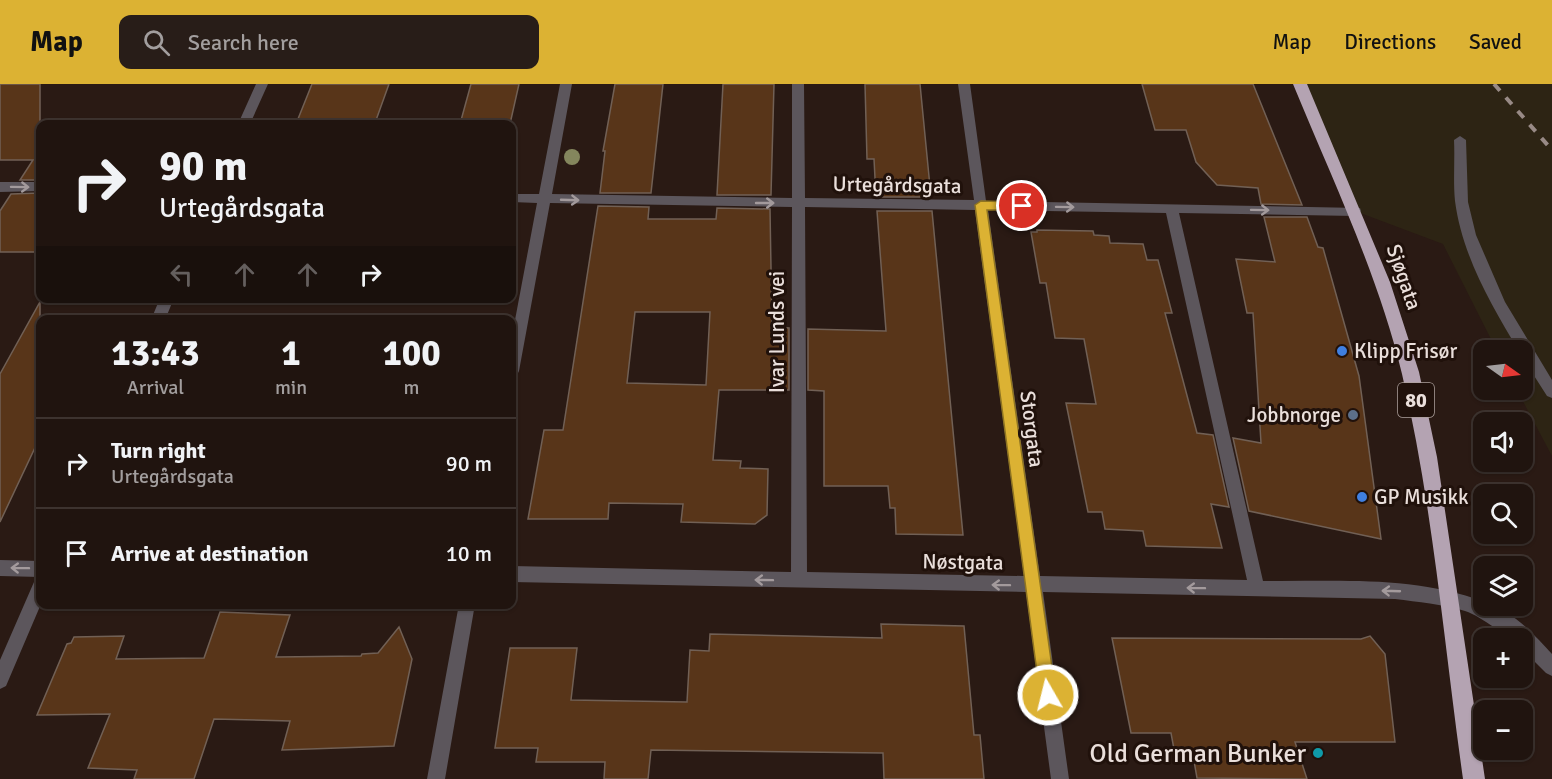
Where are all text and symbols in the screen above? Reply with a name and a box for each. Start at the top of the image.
search box [119,15,539,69]
text: Map [30,25,83,59]
icon: search [140,26,173,59]
text: Search here [188,29,299,56]
text: Map [1273,29,1311,55]
text: Directions [1344,29,1436,55]
text: Saved [1469,29,1522,55]
text: 90 m [159,141,248,192]
icon: right [60,144,138,222]
street label: Urtegårdsgata [832,171,962,199]
pin [996,180,1047,231]
one-way arrow [10,181,30,193]
icon: arrive [1005,189,1038,222]
text: Urtegårdsgata [159,192,325,225]
one-way arrow [559,194,579,206]
one-way arrow [754,197,774,209]
one-way arrow [1054,201,1074,212]
one-way arrow [1249,204,1269,215]
street label: Sjøgata [1381,241,1427,313]
icon: left [165,258,198,291]
icon: ahead [228,258,261,291]
icon: ahead [291,258,324,291]
icon: right [354,258,387,291]
street label: Ivar Lunds vei [764,271,790,393]
text: 13:43 [111,331,200,376]
text: 1 [281,331,301,376]
text: 100 [382,331,441,376]
place label: Klipp Frisør [1354,338,1458,364]
north arrow [1473,340,1533,400]
map controls [1473,340,1533,760]
marker: Klipp Frisør [1335,344,1349,358]
text: Arrival [127,375,184,400]
text: min [275,375,307,400]
text: m [404,375,420,400]
road number: 80 [1398,383,1434,417]
street label: Storgata [1014,389,1050,469]
place label: Jobbnorge [1247,402,1341,428]
marker: Jobbnorge [1346,408,1360,422]
button: sound [1473,412,1533,472]
text: Turn right [111,437,206,464]
icon: right [60,447,93,480]
text: 90 m [446,450,492,477]
text: Urtegårdsgata [111,464,234,489]
place label: GP Musikk [1374,484,1469,510]
button: search [1473,484,1533,544]
marker: GP Musikk [1355,490,1369,504]
icon: arrive [60,537,93,570]
text: Arrive at destination [111,540,308,567]
text: 10 m [446,540,492,567]
street label: Nøstgata [922,548,1004,576]
button: layers [1473,556,1533,616]
one-way arrow [11,562,31,574]
one-way arrow [754,574,774,586]
one-way arrow [991,579,1011,591]
one-way arrow [1186,582,1206,594]
one-way arrow [1381,585,1401,597]
button: + [1473,628,1533,688]
position arrow [1016,663,1080,727]
button: − [1473,700,1533,760]
place label: Old German Bunker [1090,738,1306,770]
marker: Old German Bunker [1311,746,1325,760]

